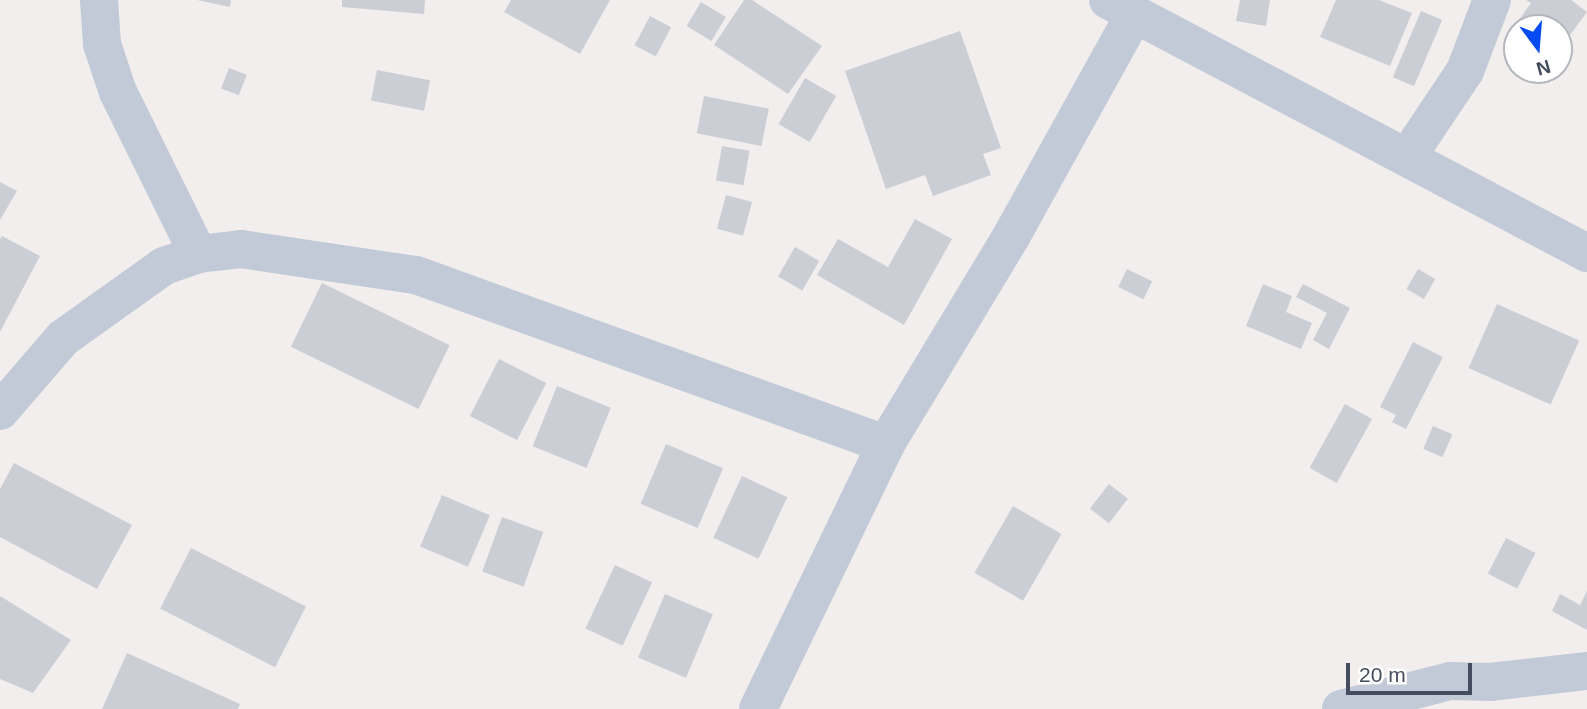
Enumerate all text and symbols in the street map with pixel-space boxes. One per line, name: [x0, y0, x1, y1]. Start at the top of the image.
north arrow: [1503, 14, 1573, 84]
text: N: [1534, 56, 1553, 80]
scale bar: [1349, 650, 1475, 694]
text: 20 m: [1359, 663, 1406, 686]

